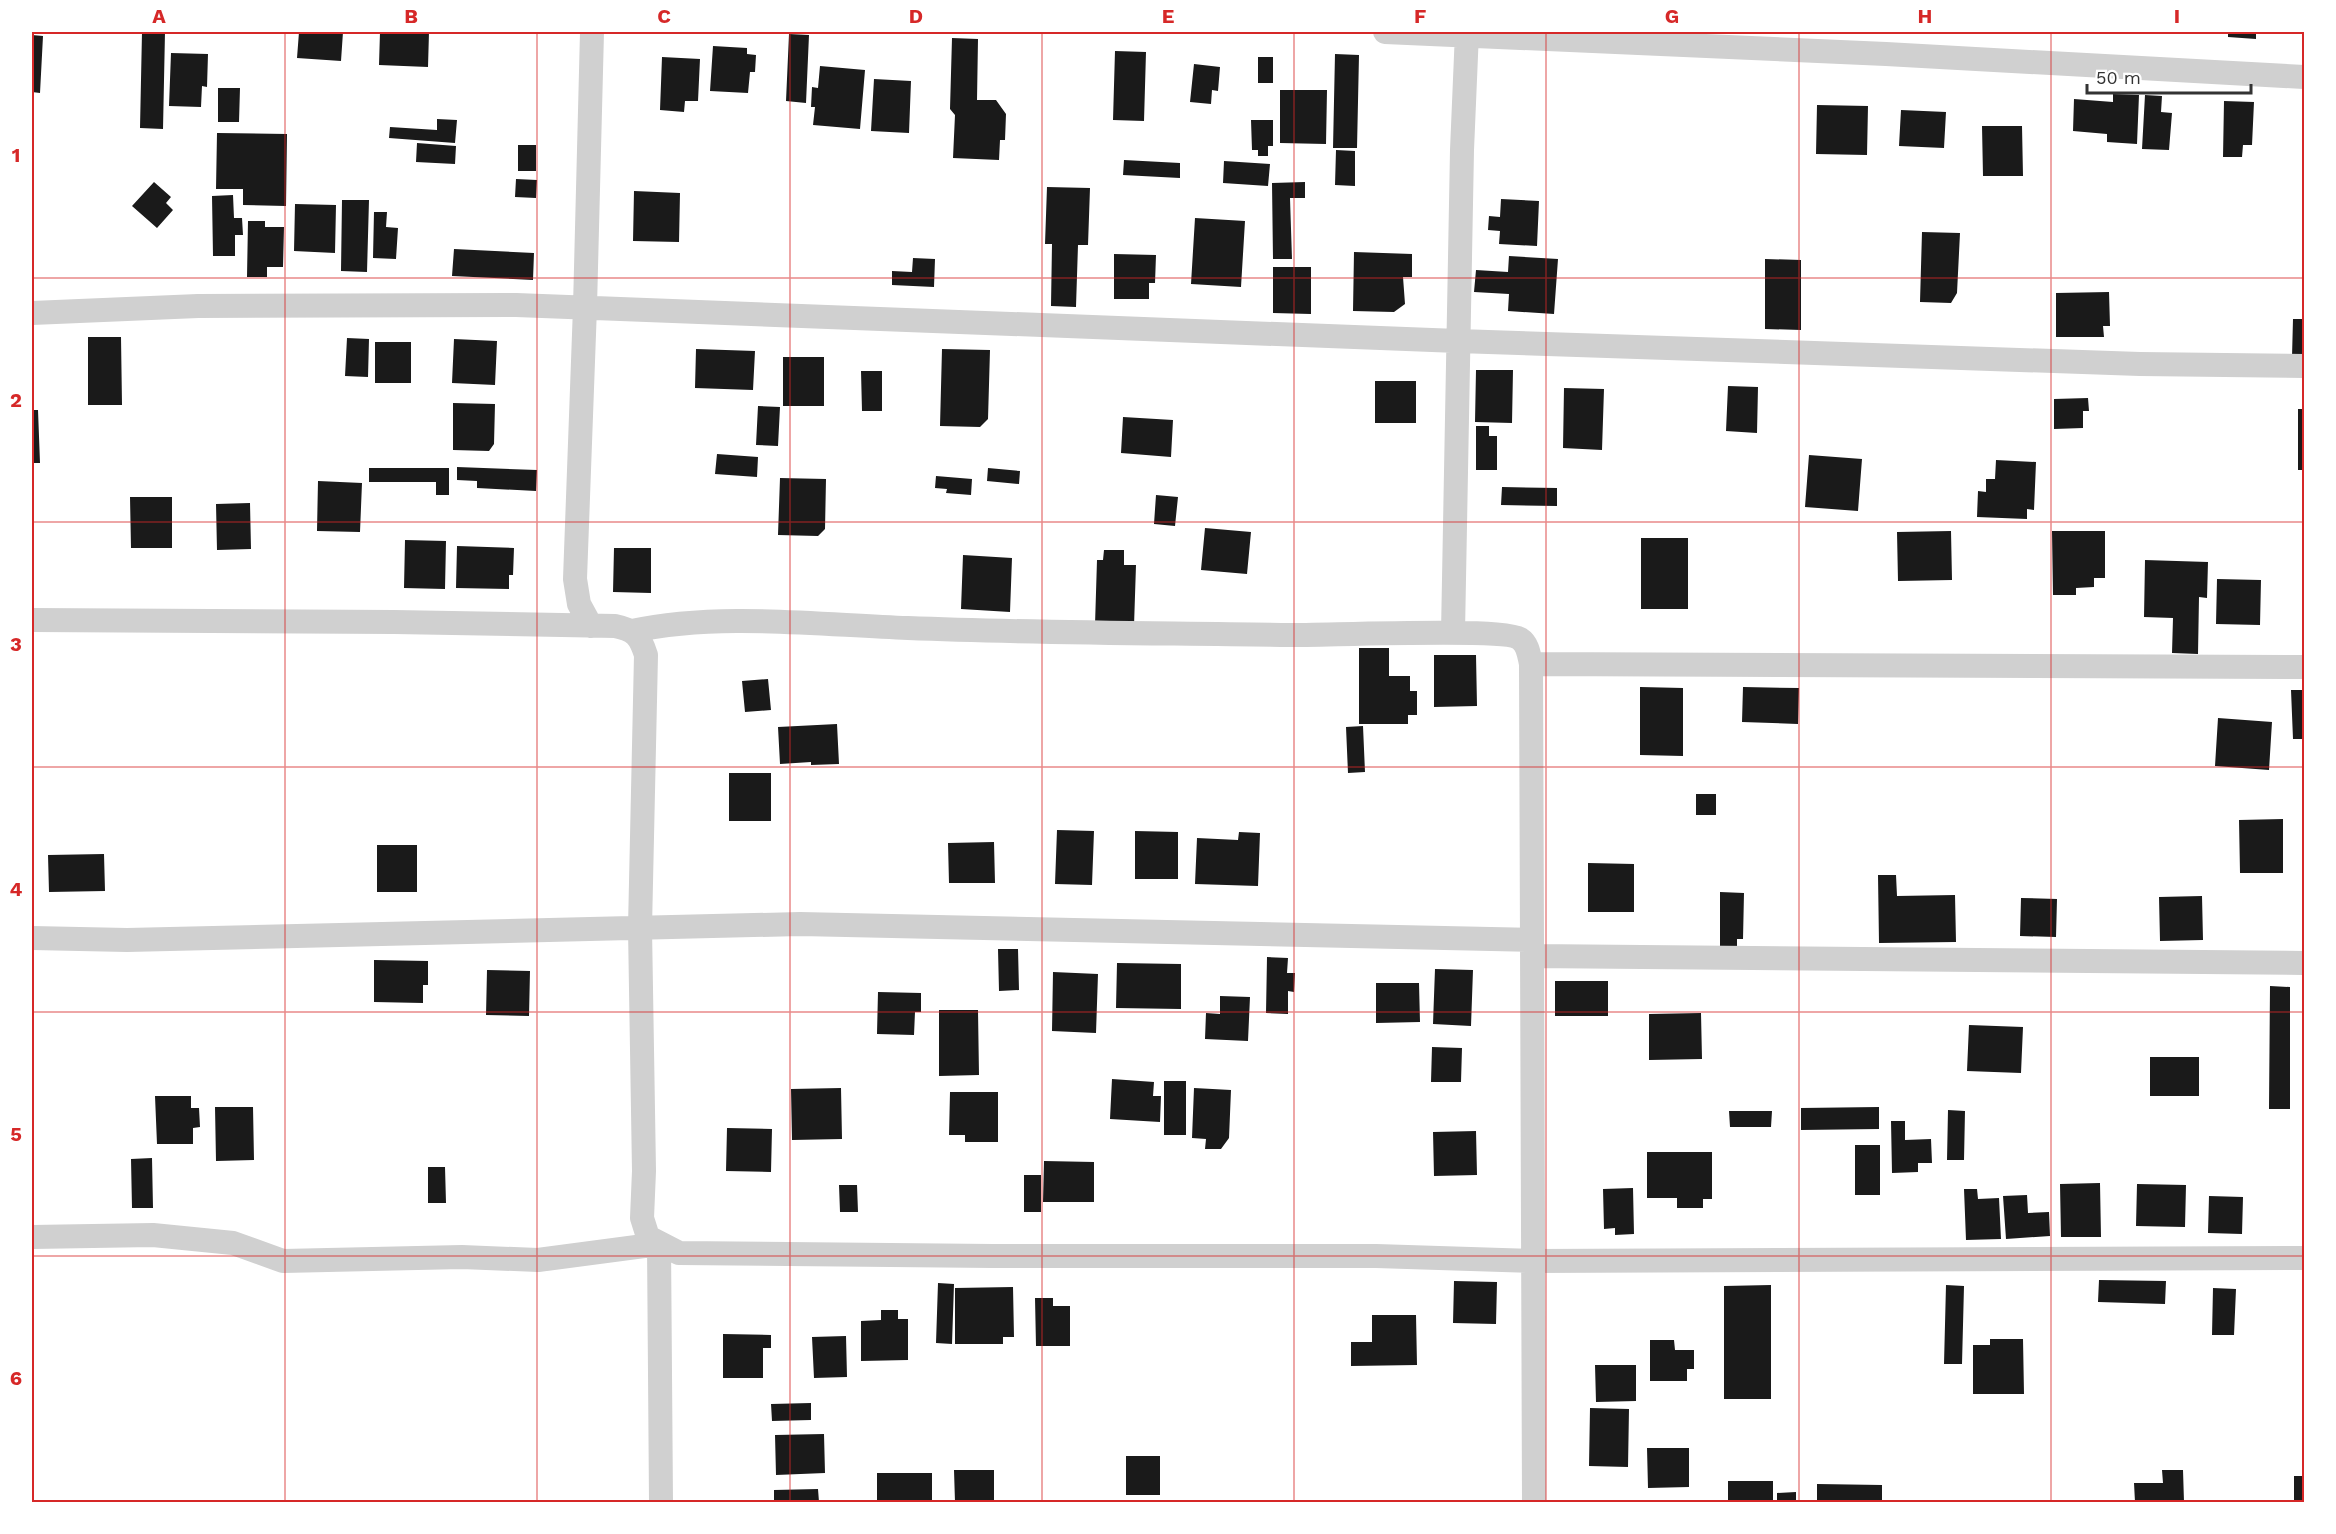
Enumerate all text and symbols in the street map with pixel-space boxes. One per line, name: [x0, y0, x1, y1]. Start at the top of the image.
text: A: [152, 4, 166, 28]
text: B: [404, 4, 418, 28]
text: C: [657, 4, 671, 28]
text: D: [909, 4, 923, 28]
text: E: [1162, 4, 1174, 28]
text: F: [1414, 4, 1426, 28]
text: G: [1665, 4, 1679, 28]
text: H: [1918, 4, 1932, 28]
text: I: [2174, 4, 2180, 28]
scale bar: [2087, 57, 2250, 95]
text: 50 m: [2096, 67, 2141, 88]
text: 1: [12, 143, 20, 167]
text: 2: [10, 388, 22, 412]
text: 3: [10, 632, 22, 656]
text: 4: [10, 877, 23, 901]
text: 5: [10, 1122, 22, 1146]
text: 6: [10, 1366, 22, 1390]

